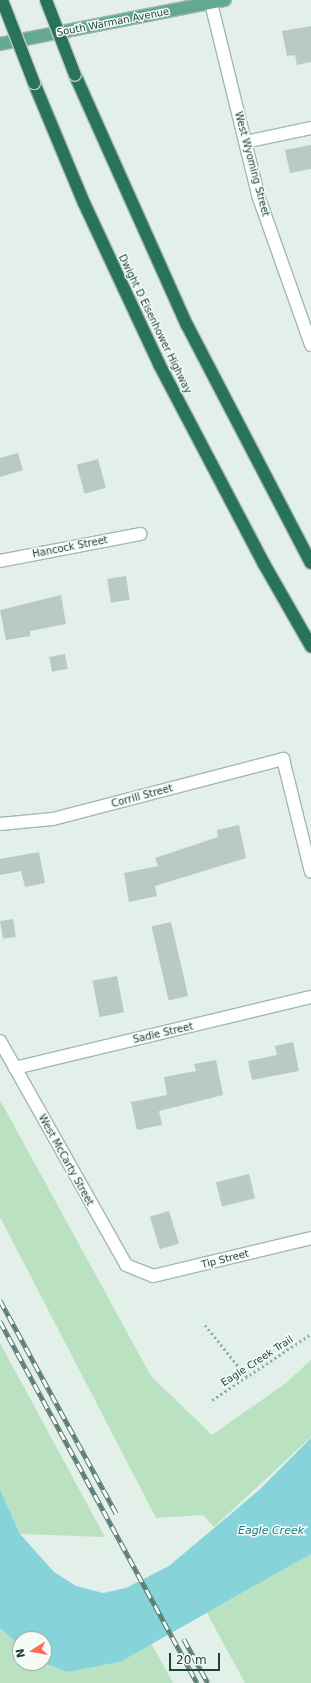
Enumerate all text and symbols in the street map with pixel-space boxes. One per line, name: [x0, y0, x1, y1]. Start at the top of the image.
street label: South Warman Avenue: [56, 5, 170, 39]
street label: West Wyoming Street: [232, 110, 272, 218]
street label: Dwight D Eisenhower Highway: [116, 252, 194, 396]
street label: Hancock Street: [31, 534, 109, 560]
street label: Corrill Street: [110, 782, 174, 810]
street label: Sadie Street: [132, 1020, 194, 1046]
street label: West McCarty Street: [36, 1112, 96, 1208]
street label: Tip Street: [200, 1247, 250, 1271]
street label: Eagle Creek Trail: [219, 1333, 295, 1389]
water label: Eagle Creek: [238, 1524, 304, 1538]
north arrow: [12, 1631, 52, 1671]
scale bar: [171, 1645, 222, 1671]
text: N: [13, 1647, 28, 1659]
text: 20 m: [176, 1653, 207, 1667]

